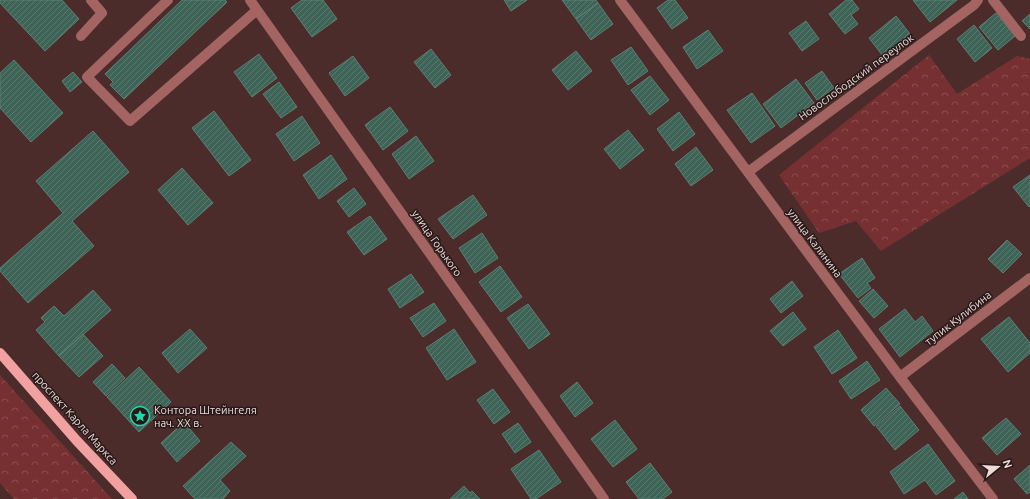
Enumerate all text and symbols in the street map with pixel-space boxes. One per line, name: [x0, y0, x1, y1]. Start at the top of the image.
street label: Новослободский переулок: [796, 31, 916, 123]
street label: улица Калинина: [785, 206, 845, 280]
street label: улица Горького: [410, 207, 464, 279]
street label: тупик Кулибина: [922, 288, 994, 348]
street label: проспект Карла Маркса: [30, 369, 120, 467]
place label: Контора Штейнгеля нач. ХХ в.: [154, 404, 257, 429]
place icon: Контора Штейнгеля нач. ХХ в.: [129, 405, 151, 427]
north arrow: [978, 447, 1018, 487]
text: N: [1001, 458, 1014, 470]

